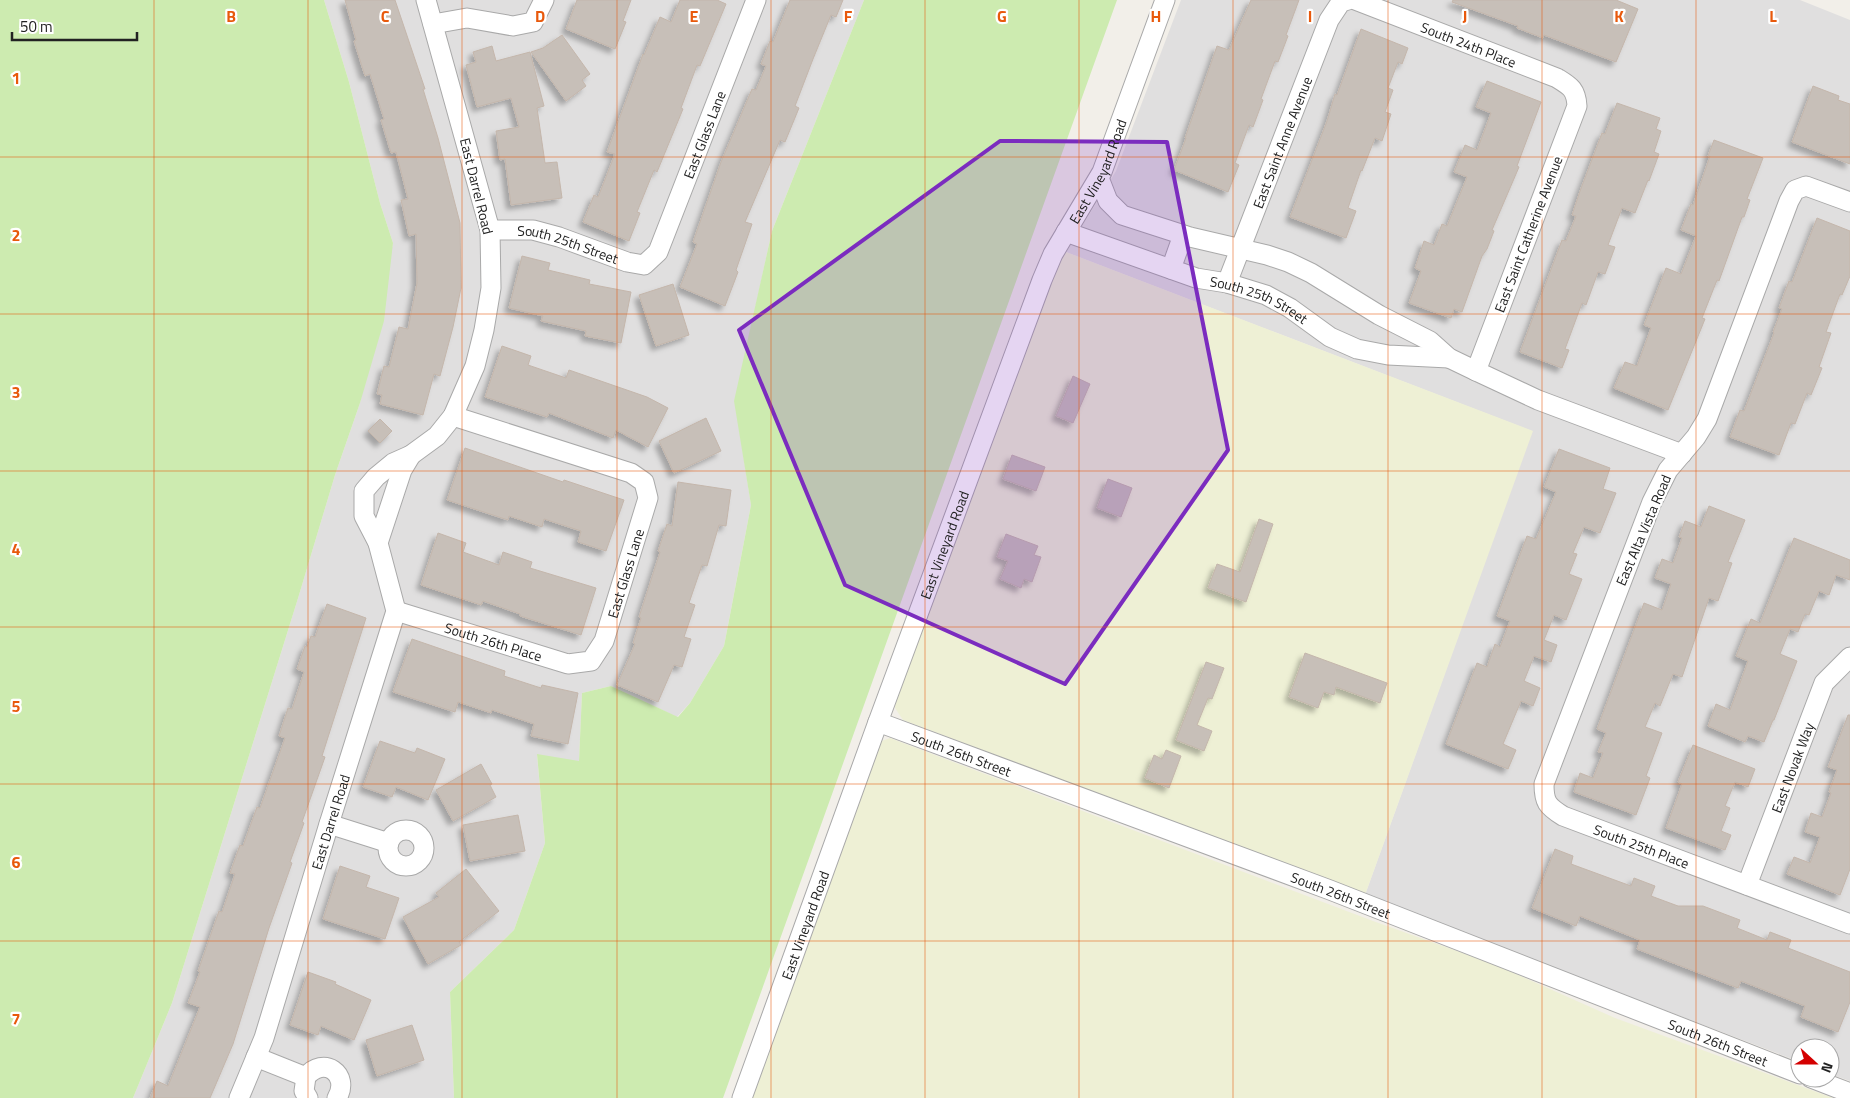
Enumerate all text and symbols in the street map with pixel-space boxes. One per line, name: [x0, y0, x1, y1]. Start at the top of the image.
text: B: [226, 4, 236, 28]
text: C: [381, 4, 390, 28]
text: D: [535, 4, 545, 28]
text: E: [690, 4, 699, 28]
text: F: [844, 4, 853, 28]
text: G: [997, 4, 1007, 28]
text: H: [1151, 4, 1161, 28]
text: I: [1308, 4, 1312, 28]
text: J: [1463, 4, 1467, 28]
text: K: [1614, 4, 1624, 28]
text: L: [1769, 4, 1777, 28]
scale bar: [12, 10, 138, 42]
text: 50 m: [20, 15, 53, 38]
street label: South 24th Place: [1418, 16, 1520, 72]
text: 1: [12, 66, 20, 90]
street label: East Saint Anne Avenue: [1247, 73, 1317, 211]
street label: East Glass Lane: [677, 87, 730, 181]
street label: East Vineyard Road: [1063, 116, 1131, 227]
street label: East Darrel Road: [455, 136, 499, 236]
street label: East Saint Catherine Avenue: [1488, 153, 1568, 315]
street label: South 25th Street: [517, 220, 622, 269]
text: 2: [12, 223, 20, 247]
street label: South 25th Street: [1209, 270, 1313, 328]
text: 3: [12, 380, 20, 404]
street label: East Alta Vista Road: [1610, 471, 1676, 589]
street label: East Vineyard Road: [914, 487, 974, 602]
street label: East Glass Lane: [601, 526, 649, 621]
text: 4: [12, 537, 21, 561]
street label: South 26th Place: [442, 616, 545, 666]
text: 5: [12, 694, 21, 718]
street label: East Novak Way: [1765, 719, 1819, 816]
street label: South 26th Street: [908, 725, 1015, 781]
street label: East Darrel Road: [305, 772, 355, 872]
street label: South 25th Place: [1591, 818, 1693, 873]
text: 6: [12, 850, 21, 874]
street label: South 26th Street: [1288, 866, 1394, 923]
street label: East Vineyard Road: [775, 868, 834, 982]
text: 7: [12, 1007, 20, 1031]
street label: South 26th Street: [1665, 1013, 1771, 1071]
north arrow: [1790, 1038, 1840, 1088]
text: N: [1816, 1060, 1839, 1076]

